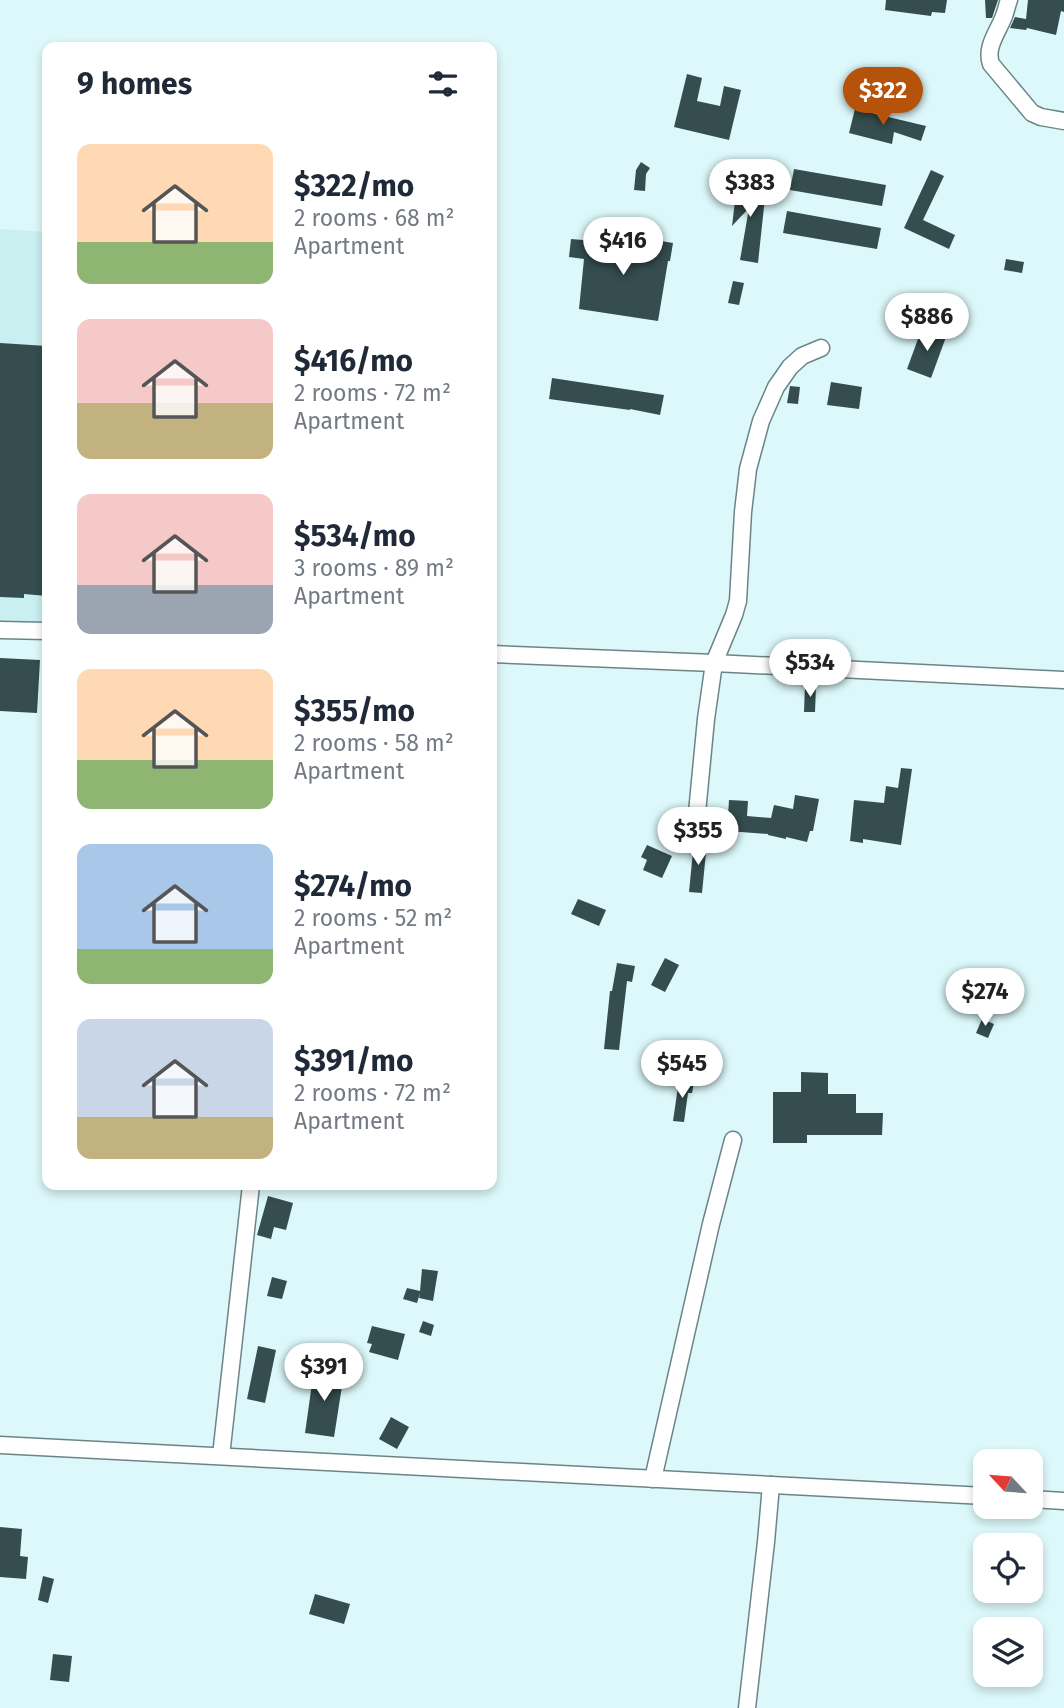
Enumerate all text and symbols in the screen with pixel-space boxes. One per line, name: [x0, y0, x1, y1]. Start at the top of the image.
icon: filters: [424, 65, 462, 103]
text: 9 homes: [77, 66, 192, 102]
pin: $322: [842, 68, 924, 127]
text: $322: [859, 76, 907, 104]
pin: $383: [709, 160, 791, 219]
text: $322/mo: [294, 168, 414, 204]
text: $383: [725, 168, 775, 196]
icon: home: [133, 172, 217, 256]
text: 2 rooms · 68 m²: [294, 204, 455, 232]
pin: $416: [582, 218, 664, 277]
text: $416: [599, 226, 647, 254]
text: Apartment: [294, 232, 404, 260]
pin: $886: [886, 294, 968, 353]
text: $886: [901, 302, 953, 330]
text: $416/mo: [294, 343, 413, 379]
icon: home: [133, 347, 217, 431]
text: 2 rooms · 72 m²: [294, 379, 451, 407]
text: Apartment: [294, 407, 404, 435]
text: $534/mo: [294, 518, 416, 554]
icon: home: [133, 522, 217, 606]
text: 3 rooms · 89 m²: [294, 554, 454, 582]
text: Apartment: [294, 582, 404, 610]
pin: $534: [769, 640, 851, 699]
text: $534: [785, 648, 835, 676]
text: $355/mo: [294, 693, 415, 729]
icon: home: [133, 697, 217, 781]
text: 2 rooms · 58 m²: [294, 729, 454, 757]
text: Apartment: [294, 757, 404, 785]
pin: $355: [657, 808, 739, 867]
text: $355: [673, 816, 723, 844]
text: $274/mo: [294, 868, 412, 904]
icon: home: [133, 872, 217, 956]
text: 2 rooms · 52 m²: [294, 904, 452, 932]
text: Apartment: [294, 932, 404, 960]
pin: $274: [944, 968, 1026, 1028]
text: $274: [962, 977, 1008, 1005]
pin: $545: [641, 1040, 723, 1100]
text: $391/mo: [294, 1043, 413, 1079]
icon: home: [133, 1047, 217, 1131]
text: $545: [657, 1049, 707, 1077]
text: 2 rooms · 72 m²: [294, 1079, 451, 1107]
text: Apartment: [294, 1107, 404, 1135]
pin: $391: [283, 1344, 365, 1403]
text: $391: [300, 1352, 348, 1380]
north arrow: [973, 1449, 1043, 1519]
map controls: [973, 1449, 1043, 1687]
button: locate: [973, 1533, 1043, 1603]
button: layers: [973, 1617, 1043, 1687]

